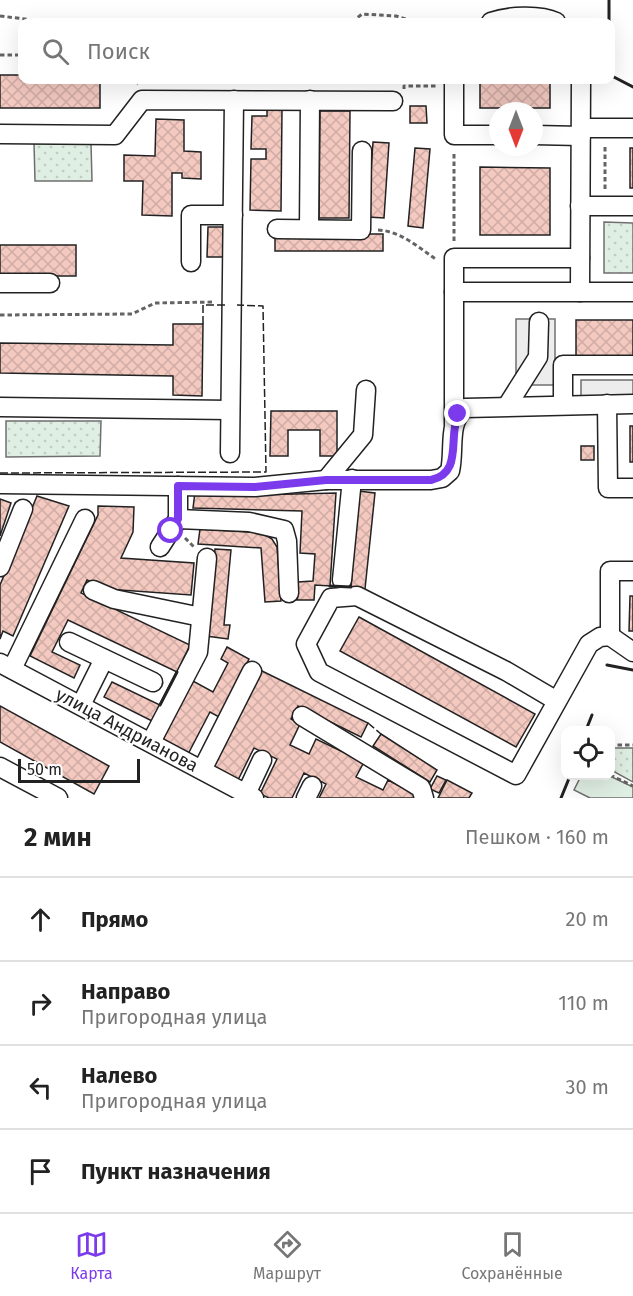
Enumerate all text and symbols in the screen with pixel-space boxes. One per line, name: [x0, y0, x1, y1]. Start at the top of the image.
search box: [18, 18, 615, 84]
icon: search: [39, 35, 72, 68]
text: Поиск: [87, 38, 150, 65]
north arrow: [489, 102, 543, 156]
route end: [444, 400, 470, 426]
route start: [157, 517, 183, 543]
street label: улица Андрианова: [52, 683, 202, 777]
map controls: [561, 726, 615, 780]
button: locate: [561, 726, 615, 780]
scale bar: [18, 756, 140, 784]
text: 50 m: [27, 760, 62, 779]
text: 2 мин: [24, 822, 92, 853]
text: Пешком · 160 m: [465, 825, 609, 849]
icon: ahead: [24, 903, 57, 936]
text: Прямо: [81, 906, 148, 933]
text: 20 m: [566, 907, 609, 931]
text: Направо: [81, 978, 170, 1005]
icon: right: [24, 987, 57, 1020]
text: 110 m: [558, 991, 609, 1015]
text: Пригородная улица: [81, 1005, 267, 1029]
text: Налево: [81, 1062, 157, 1089]
icon: left: [24, 1071, 57, 1104]
text: 30 m: [565, 1075, 609, 1099]
text: Пригородная улица: [81, 1089, 267, 1113]
icon: arrive: [24, 1155, 57, 1188]
text: Пункт назначения: [81, 1158, 271, 1185]
tab: Карта: [70, 1228, 113, 1283]
tab: Маршрут: [253, 1228, 321, 1283]
tab: Сохранённые: [461, 1228, 563, 1283]

